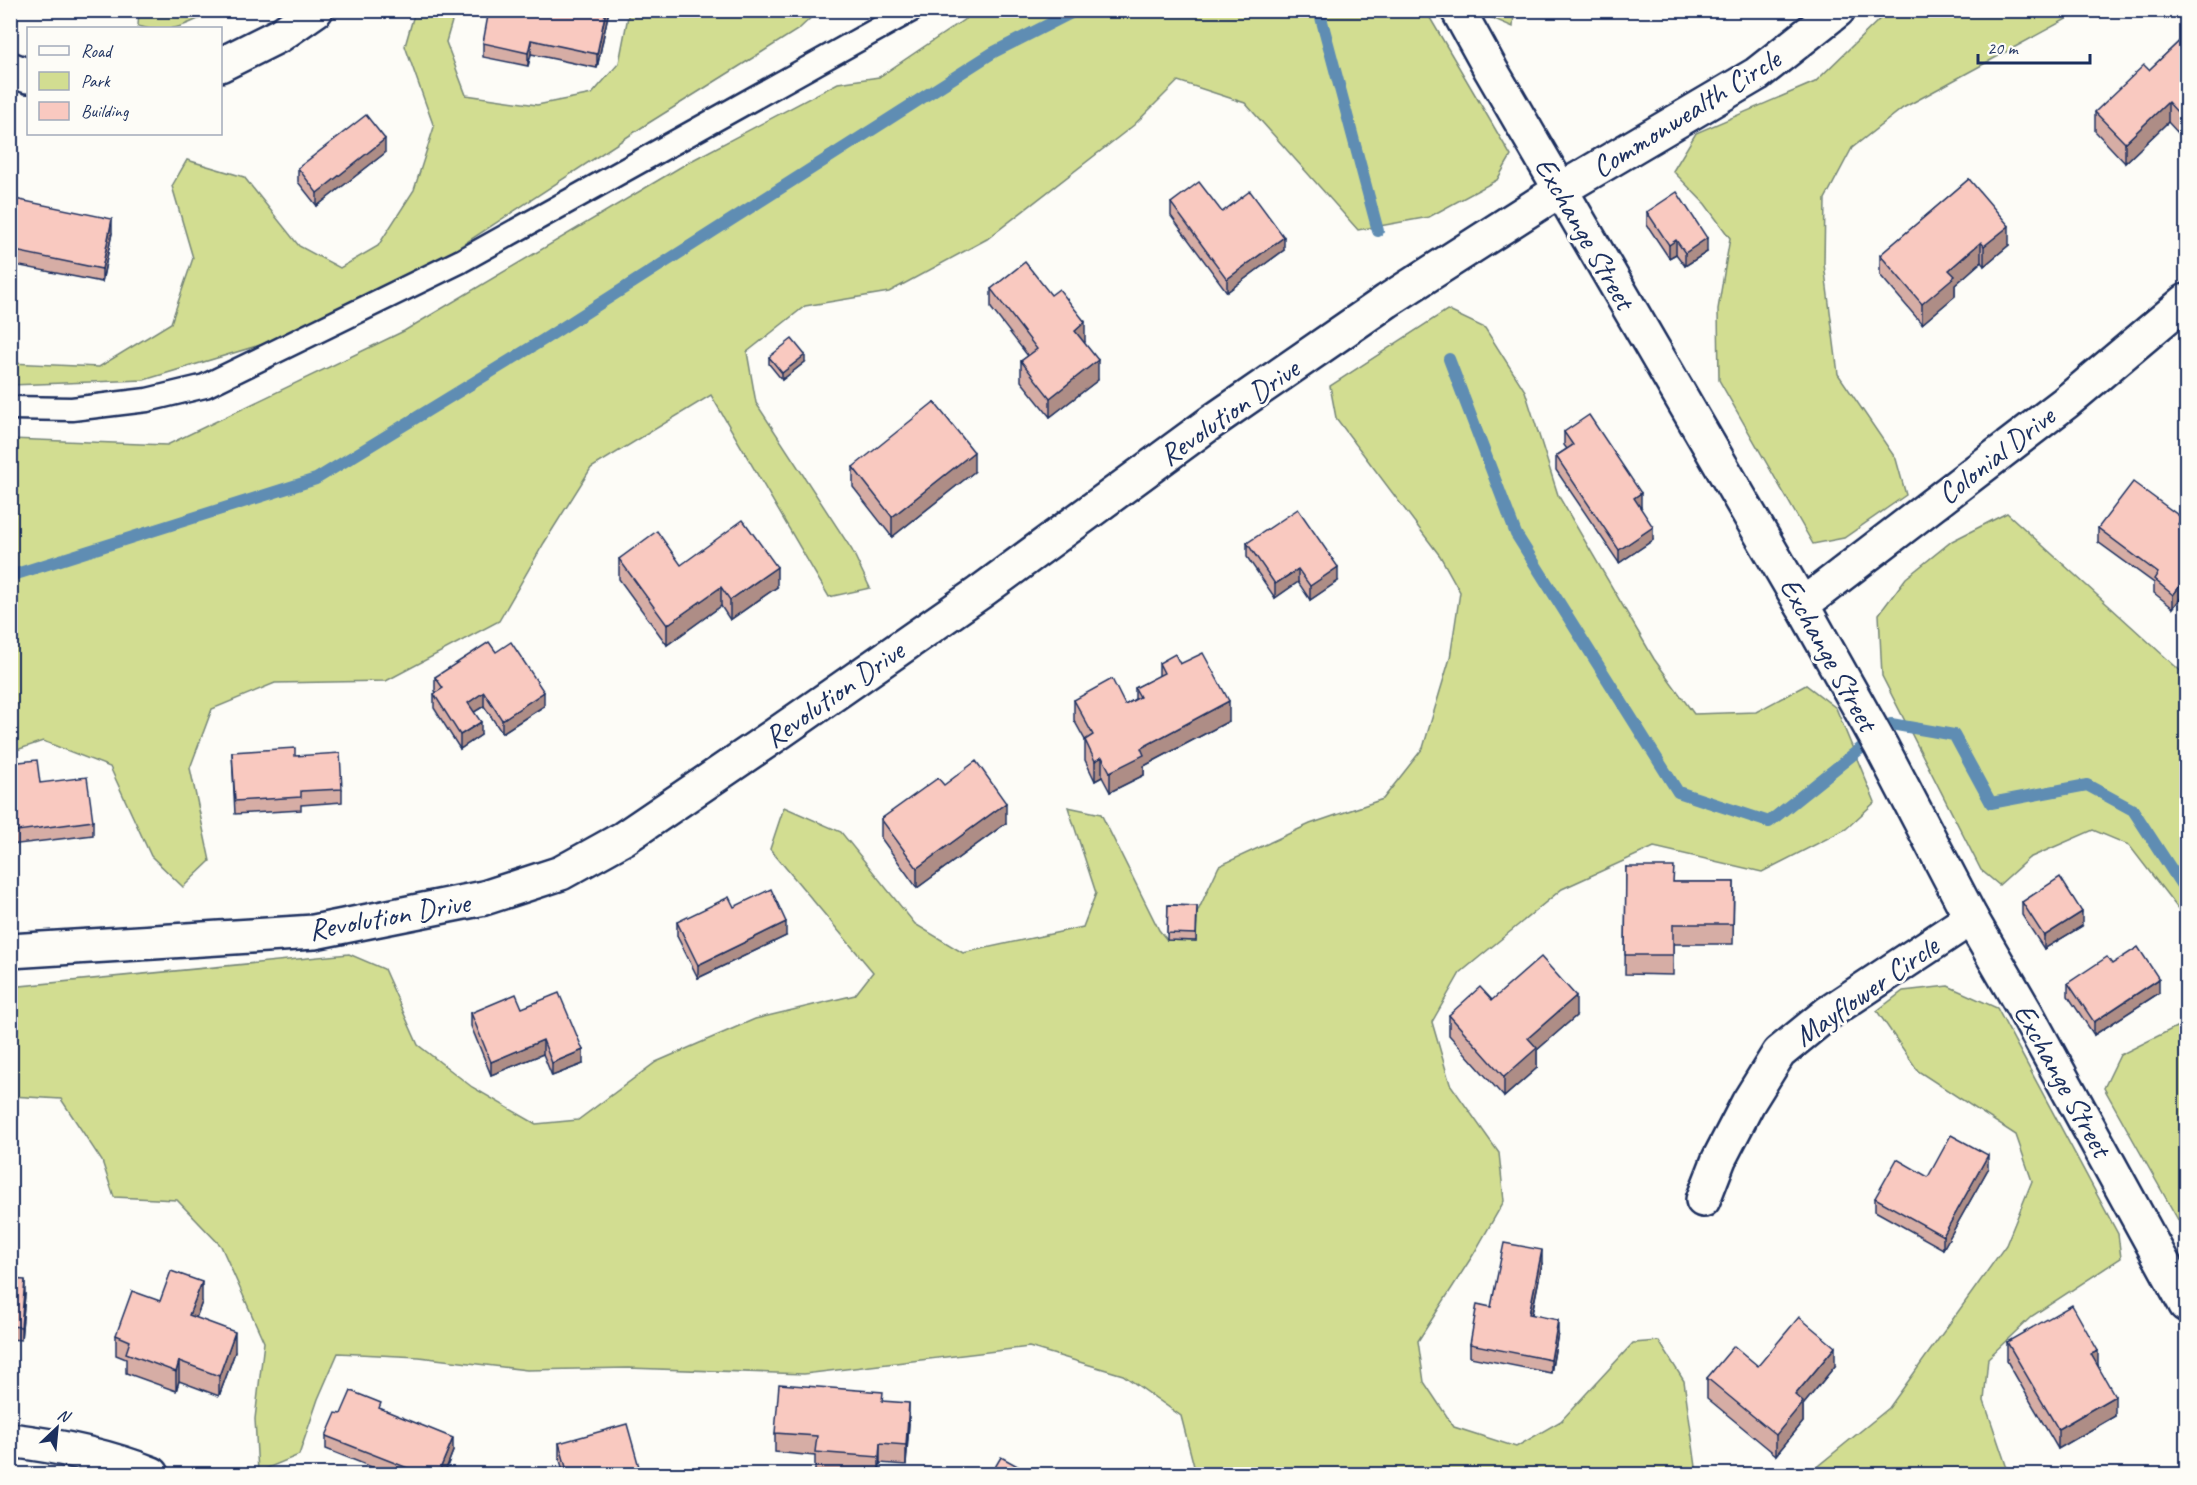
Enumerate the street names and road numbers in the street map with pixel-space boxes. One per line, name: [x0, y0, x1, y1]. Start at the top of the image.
street label: Commonwealth Circle: [1585, 39, 1789, 186]
street label: Exchange Street: [1526, 150, 1645, 319]
street label: Revolution Drive: [1152, 349, 1308, 474]
street label: Colonial Drive: [1930, 396, 2064, 513]
street label: Exchange Street: [1771, 571, 1888, 740]
street label: Revolution Drive: [757, 631, 913, 756]
street label: Revolution Drive: [306, 883, 475, 949]
street label: Mayflower Circle: [1786, 926, 1948, 1055]
street label: Exchange Street: [2005, 997, 2122, 1166]

